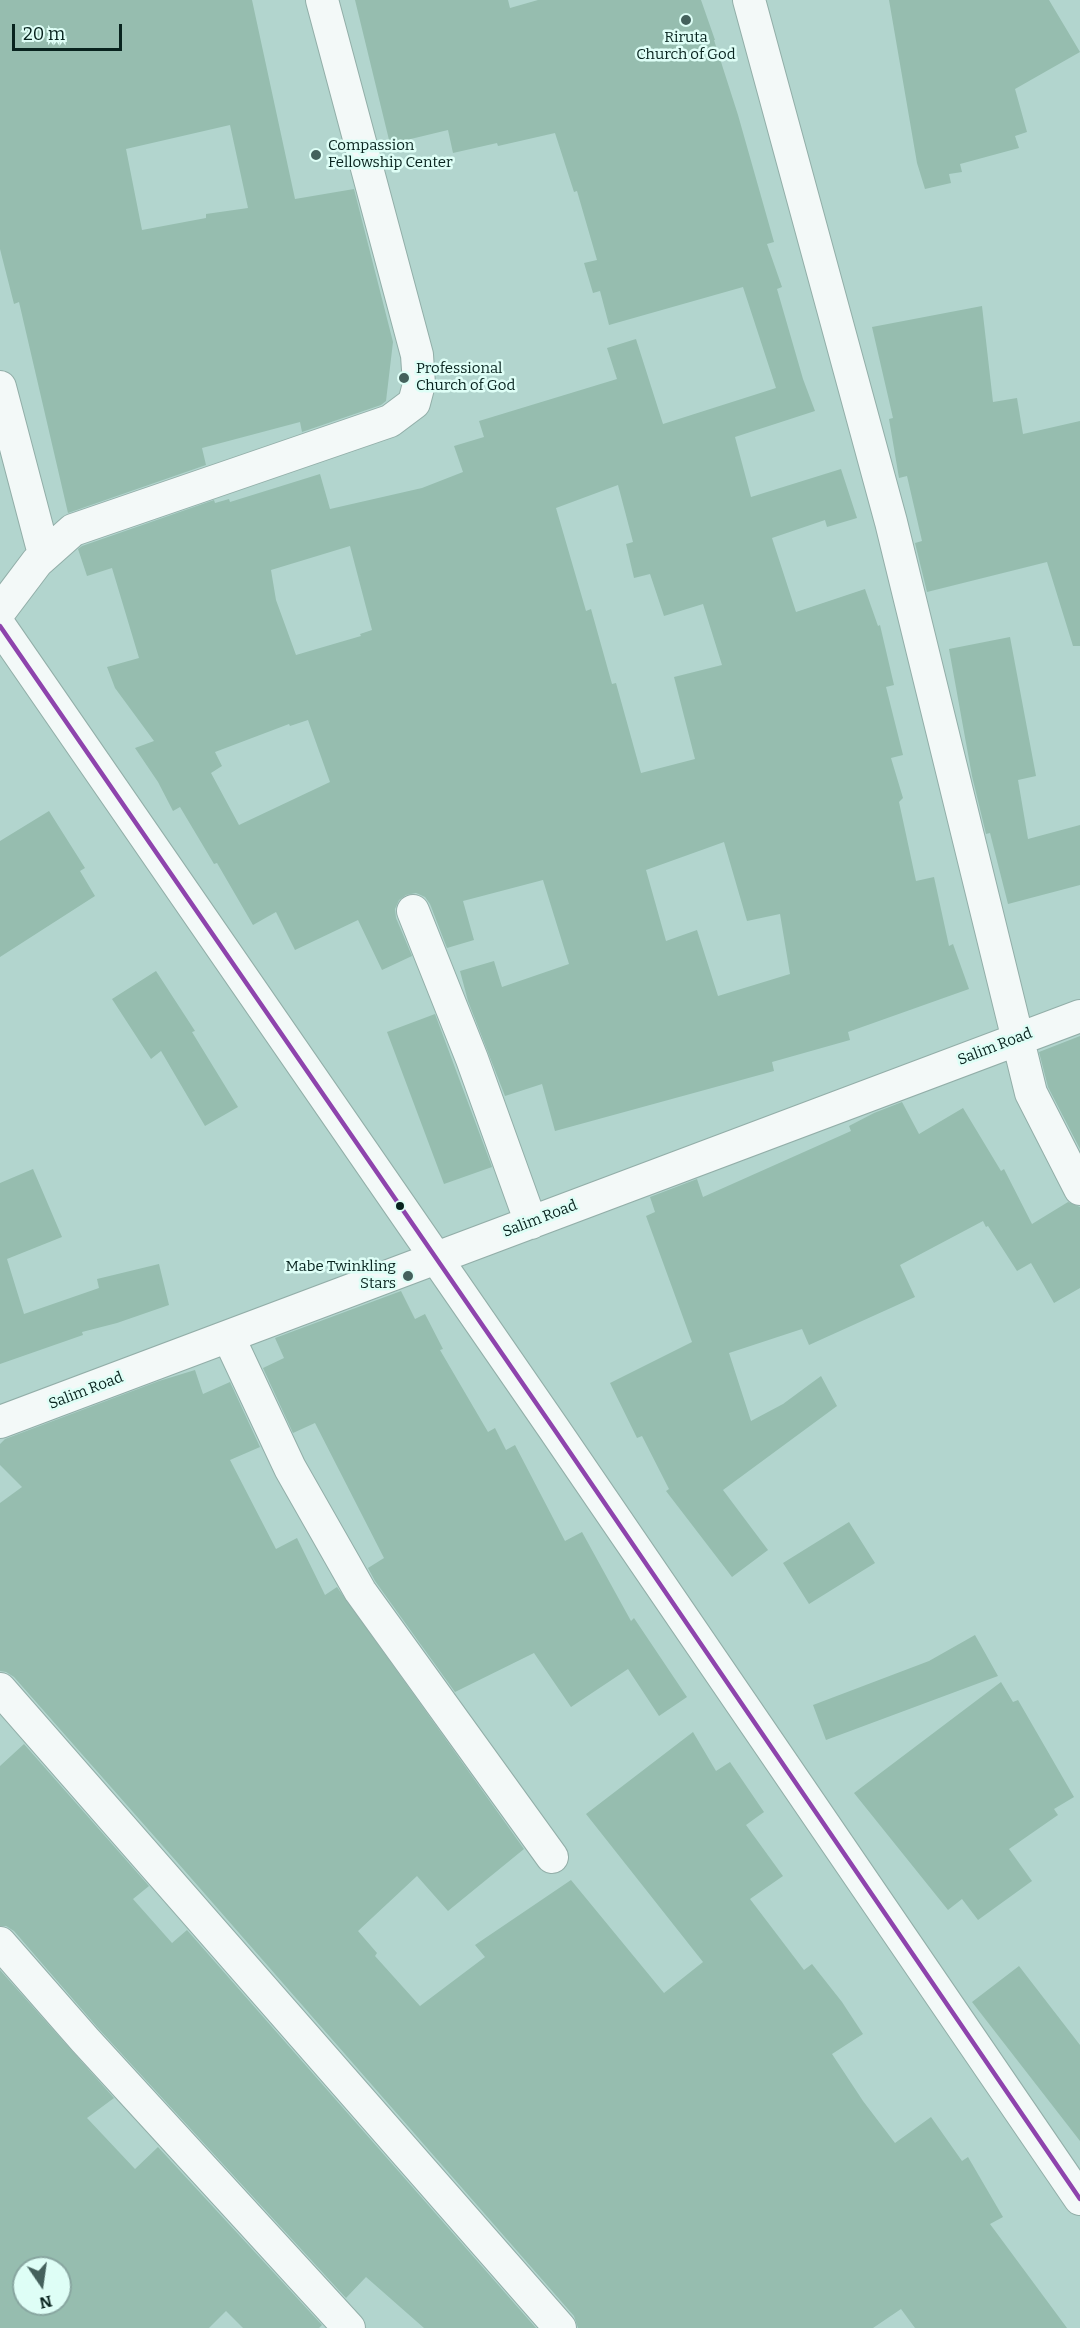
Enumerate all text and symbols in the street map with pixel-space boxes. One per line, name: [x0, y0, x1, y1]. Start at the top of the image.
scale bar: [15, 12, 124, 50]
marker: Riruta Church of God: [679, 13, 693, 27]
text: 20 m: [23, 23, 65, 45]
place label: Riruta Church of God: [636, 29, 736, 64]
place label: Compassion Fellowship Center: [328, 137, 453, 172]
marker: Compassion Fellowship Center: [309, 148, 323, 162]
place label: Professional Church of God: [416, 360, 515, 395]
marker: Professional Church of God: [397, 371, 411, 385]
street label: Salim Road: [955, 1025, 1035, 1069]
street label: Salim Road: [500, 1197, 580, 1241]
unlabelled marker: [394, 1200, 406, 1212]
place label: Mabe Twinkling Stars: [285, 1258, 396, 1293]
marker: Mabe Twinkling Stars: [401, 1269, 415, 1283]
street label: Salim Road: [46, 1369, 126, 1413]
north arrow: [12, 2256, 72, 2316]
text: N: [38, 2291, 54, 2313]

